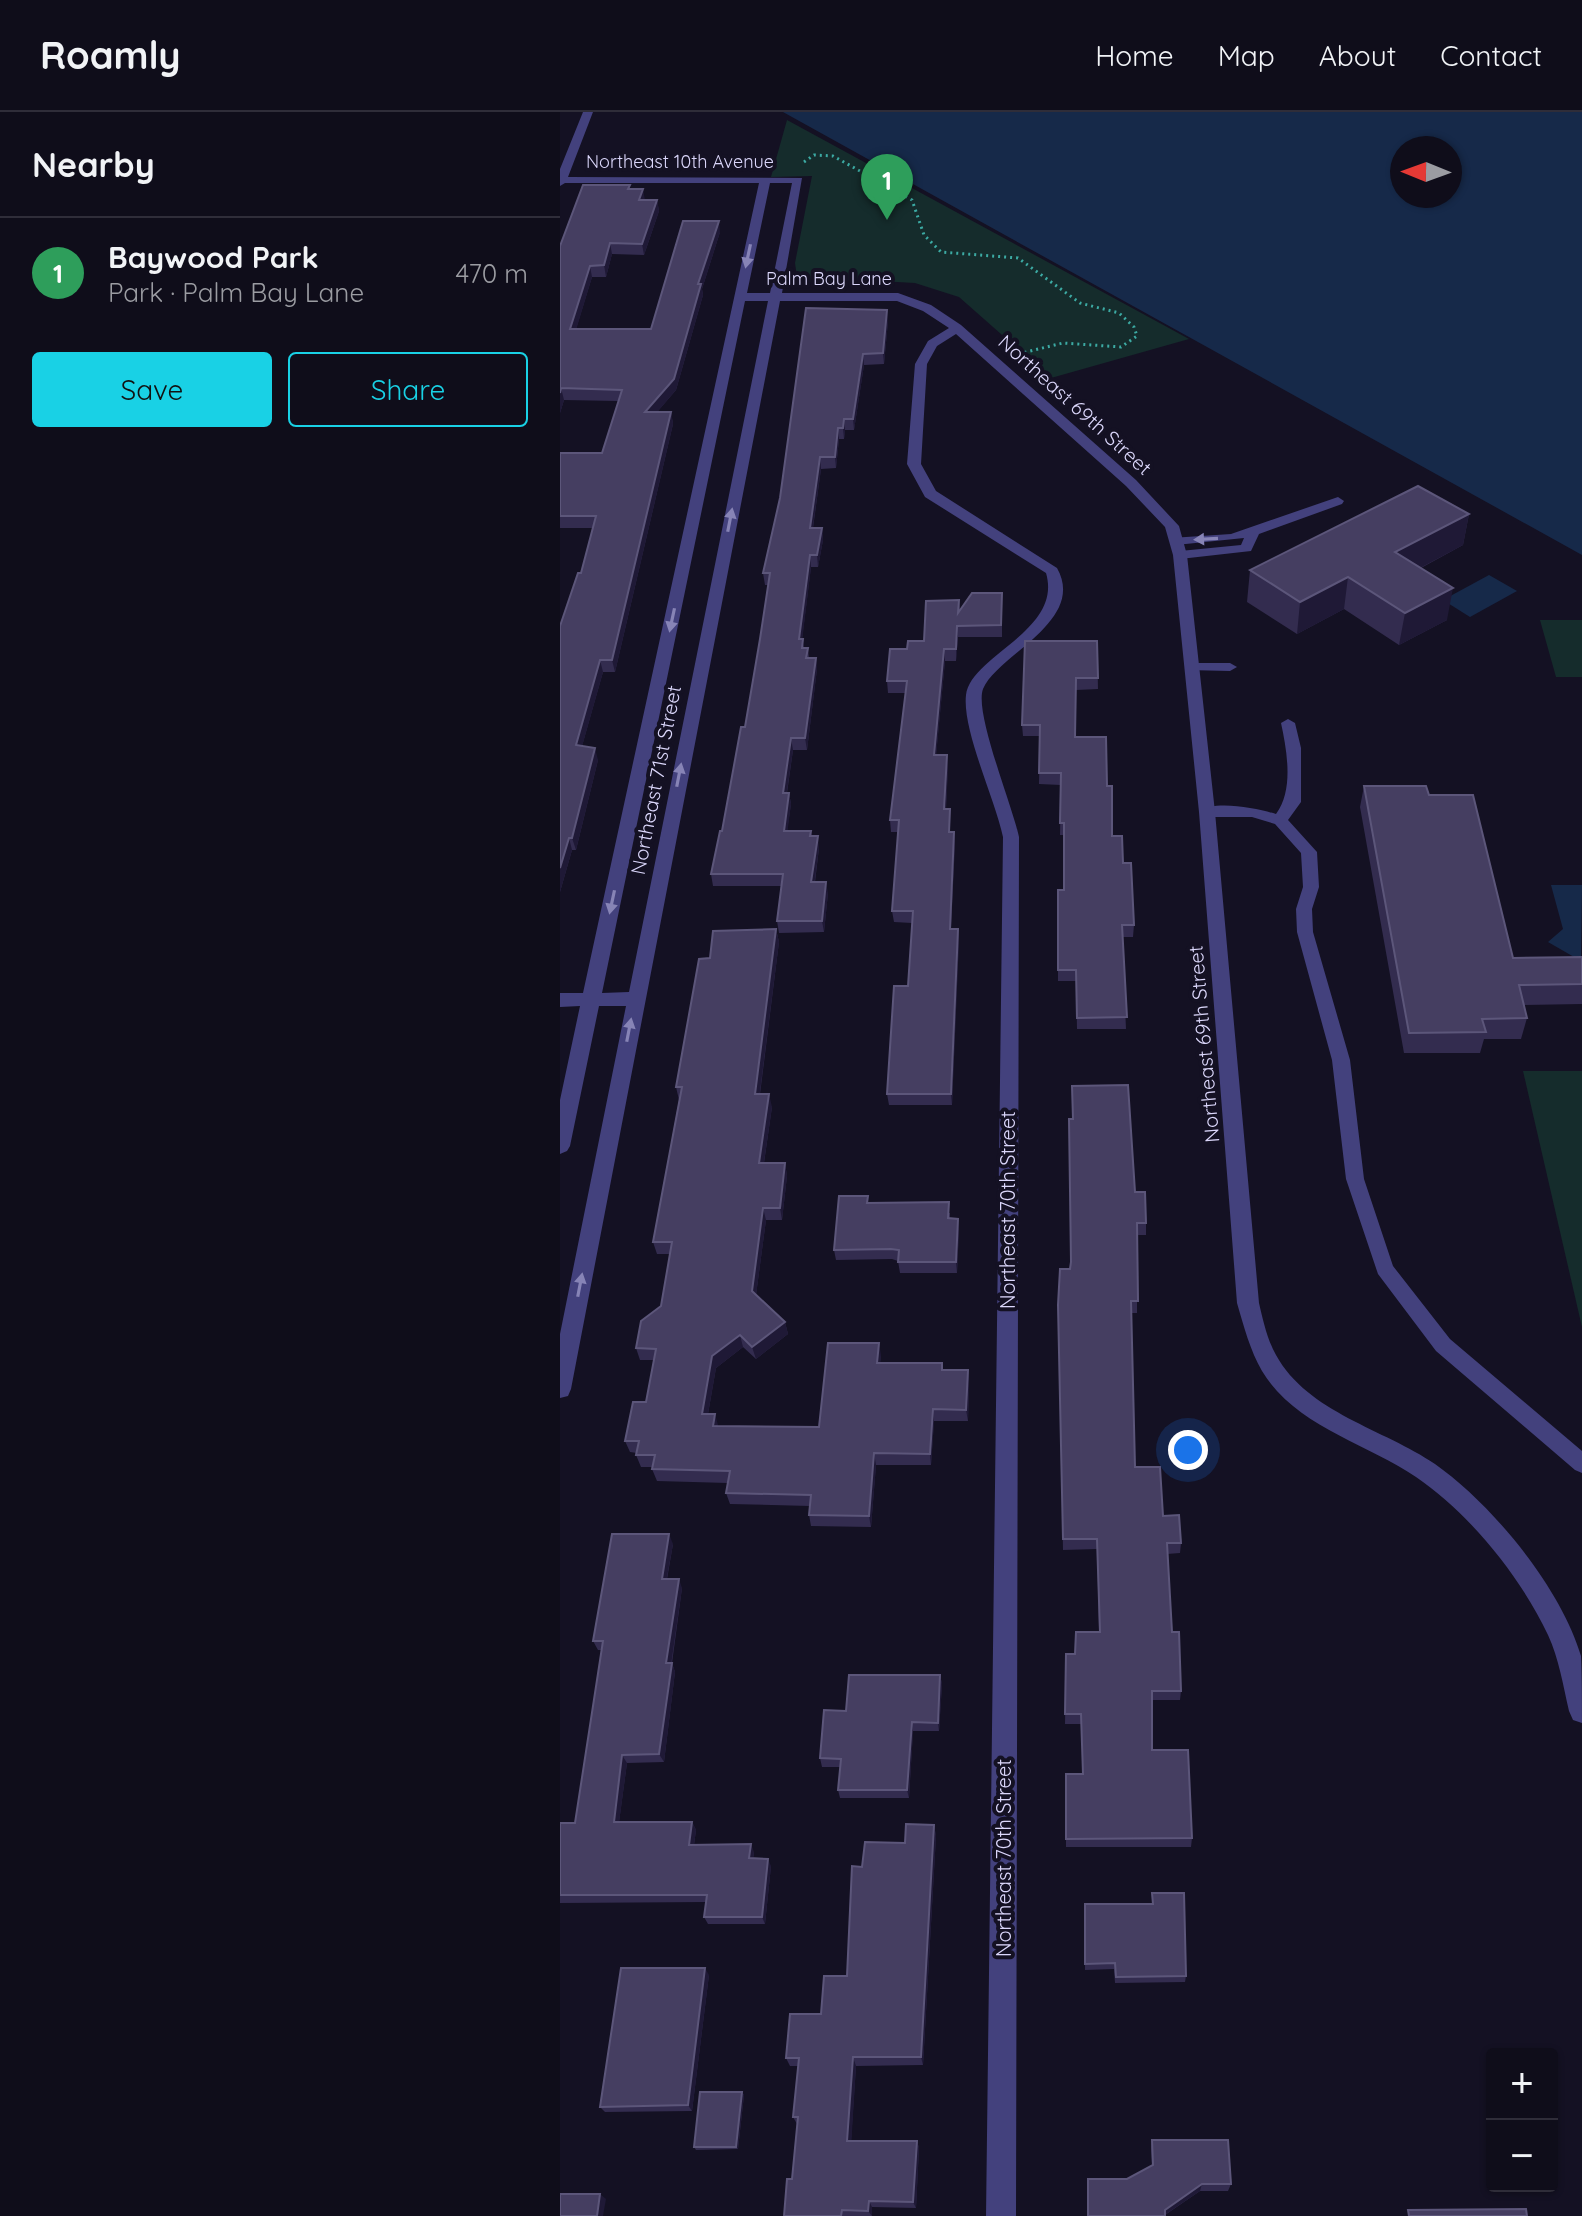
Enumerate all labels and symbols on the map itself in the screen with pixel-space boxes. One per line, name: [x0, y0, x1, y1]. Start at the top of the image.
north arrow: [1390, 136, 1462, 208]
street label: Northeast 10th Avenue: [586, 150, 774, 173]
pin: 1: [861, 154, 913, 220]
one-way arrow: [742, 244, 754, 269]
street label: Palm Bay Lane: [766, 267, 892, 290]
street label: Northeast 69th Street: [993, 329, 1157, 480]
one-way arrow: [725, 507, 737, 532]
one-way arrow: [1193, 533, 1218, 546]
one-way arrow: [665, 608, 678, 633]
street label: Northeast 71st Street: [625, 683, 686, 877]
one-way arrow: [674, 762, 686, 787]
one-way arrow: [605, 890, 618, 915]
street label: Northeast 69th Street: [1182, 944, 1225, 1144]
one-way arrow: [623, 1017, 635, 1042]
street label: Northeast 70th Street: [995, 1111, 1020, 1309]
one-way arrow: [574, 1272, 587, 1297]
your location: [1168, 1430, 1208, 1470]
street label: Northeast 70th Street: [991, 1759, 1016, 1957]

